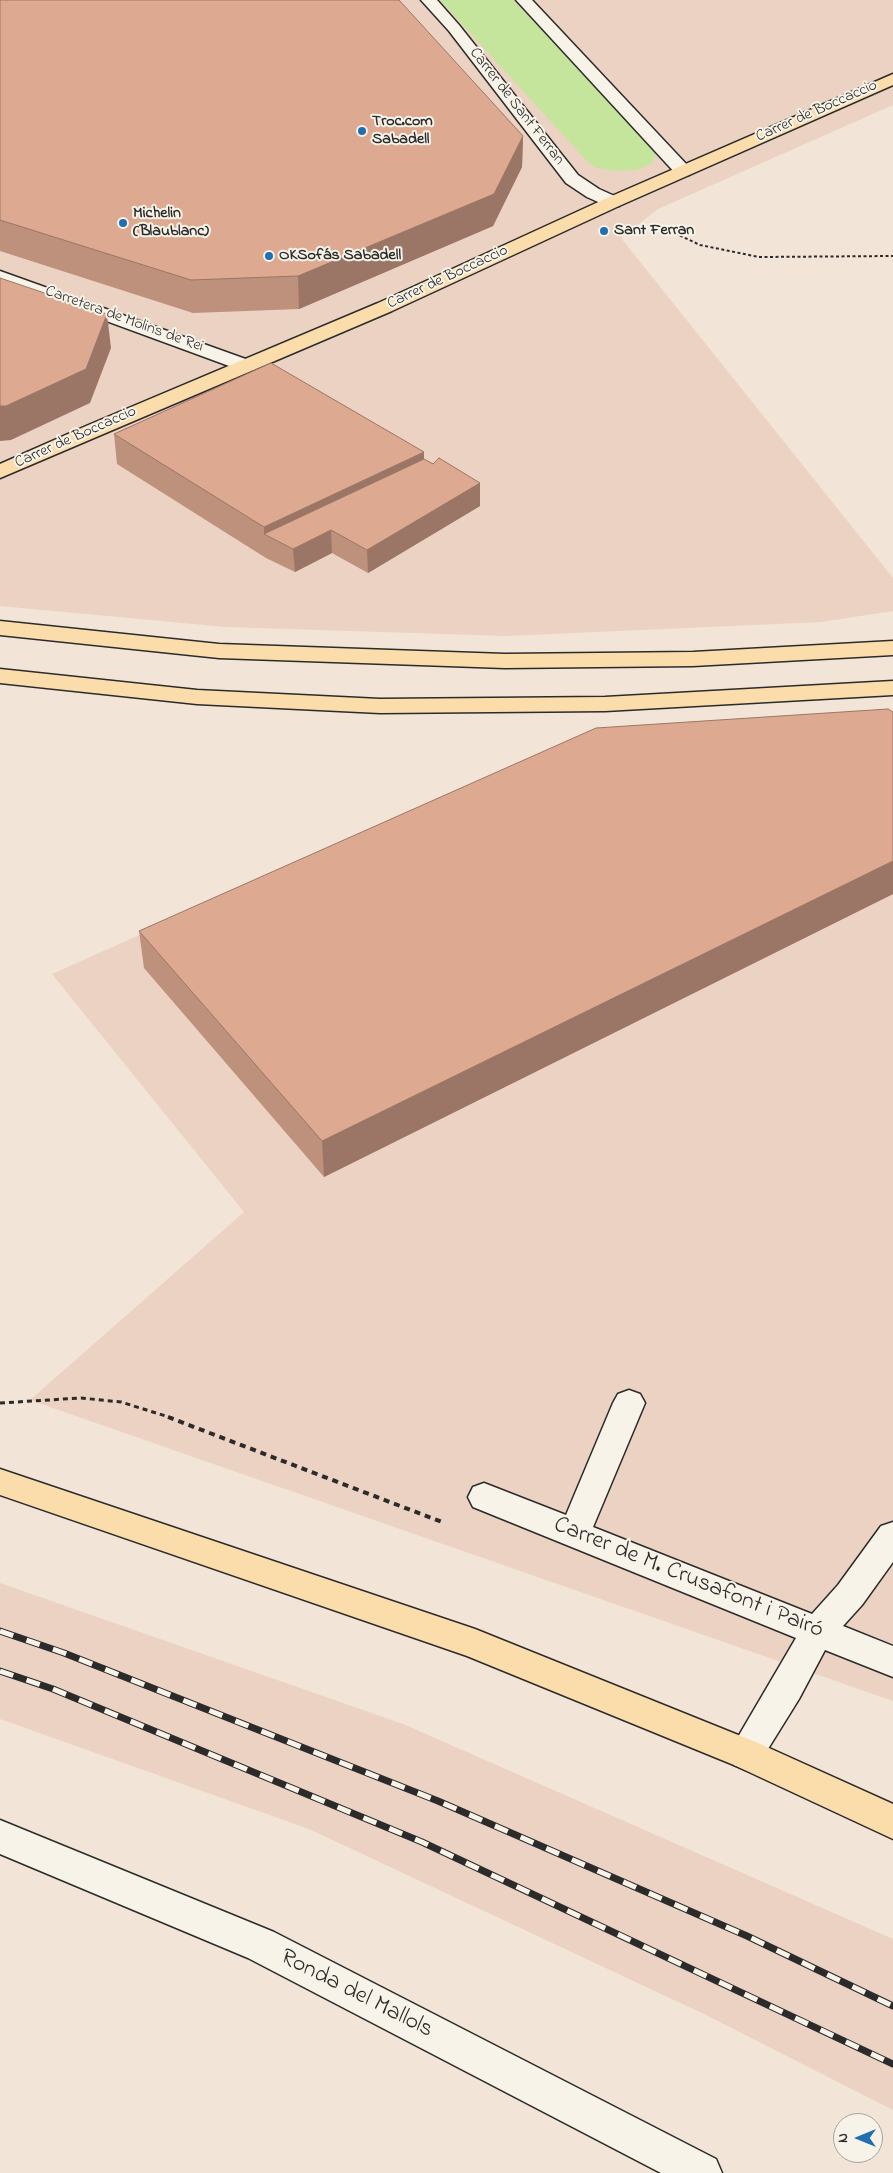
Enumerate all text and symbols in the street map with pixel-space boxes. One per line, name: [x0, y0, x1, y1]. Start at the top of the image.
street label: Carrer de Sant Ferran: [464, 44, 568, 170]
street label: Carrer de Boccaccio: [753, 77, 881, 147]
place label: Troc.com Sabadell: [372, 112, 433, 150]
marker: Troc.com Sabadell: [356, 125, 368, 137]
place label: Michelin (Blaublanc): [133, 204, 209, 242]
marker: Michelin (Blaublanc): [117, 217, 129, 229]
place label: Sant Ferran: [614, 221, 694, 241]
marker: Sant Ferran: [598, 225, 610, 237]
street label: Carrer de Boccaccio: [385, 242, 511, 314]
place label: OKSofás Sabadell: [279, 246, 401, 266]
marker: OKSofás Sabadell: [263, 250, 275, 262]
street label: Carretera de Molins de Rei: [42, 282, 206, 358]
street label: Carrer de Boccaccio: [12, 403, 140, 473]
street label: Carrer de M. Crusafont i Pairó: [549, 1512, 827, 1646]
street label: Ronda del Mallols: [275, 1944, 437, 2046]
north arrow: [833, 2113, 883, 2163]
text: N: [833, 2133, 854, 2143]

